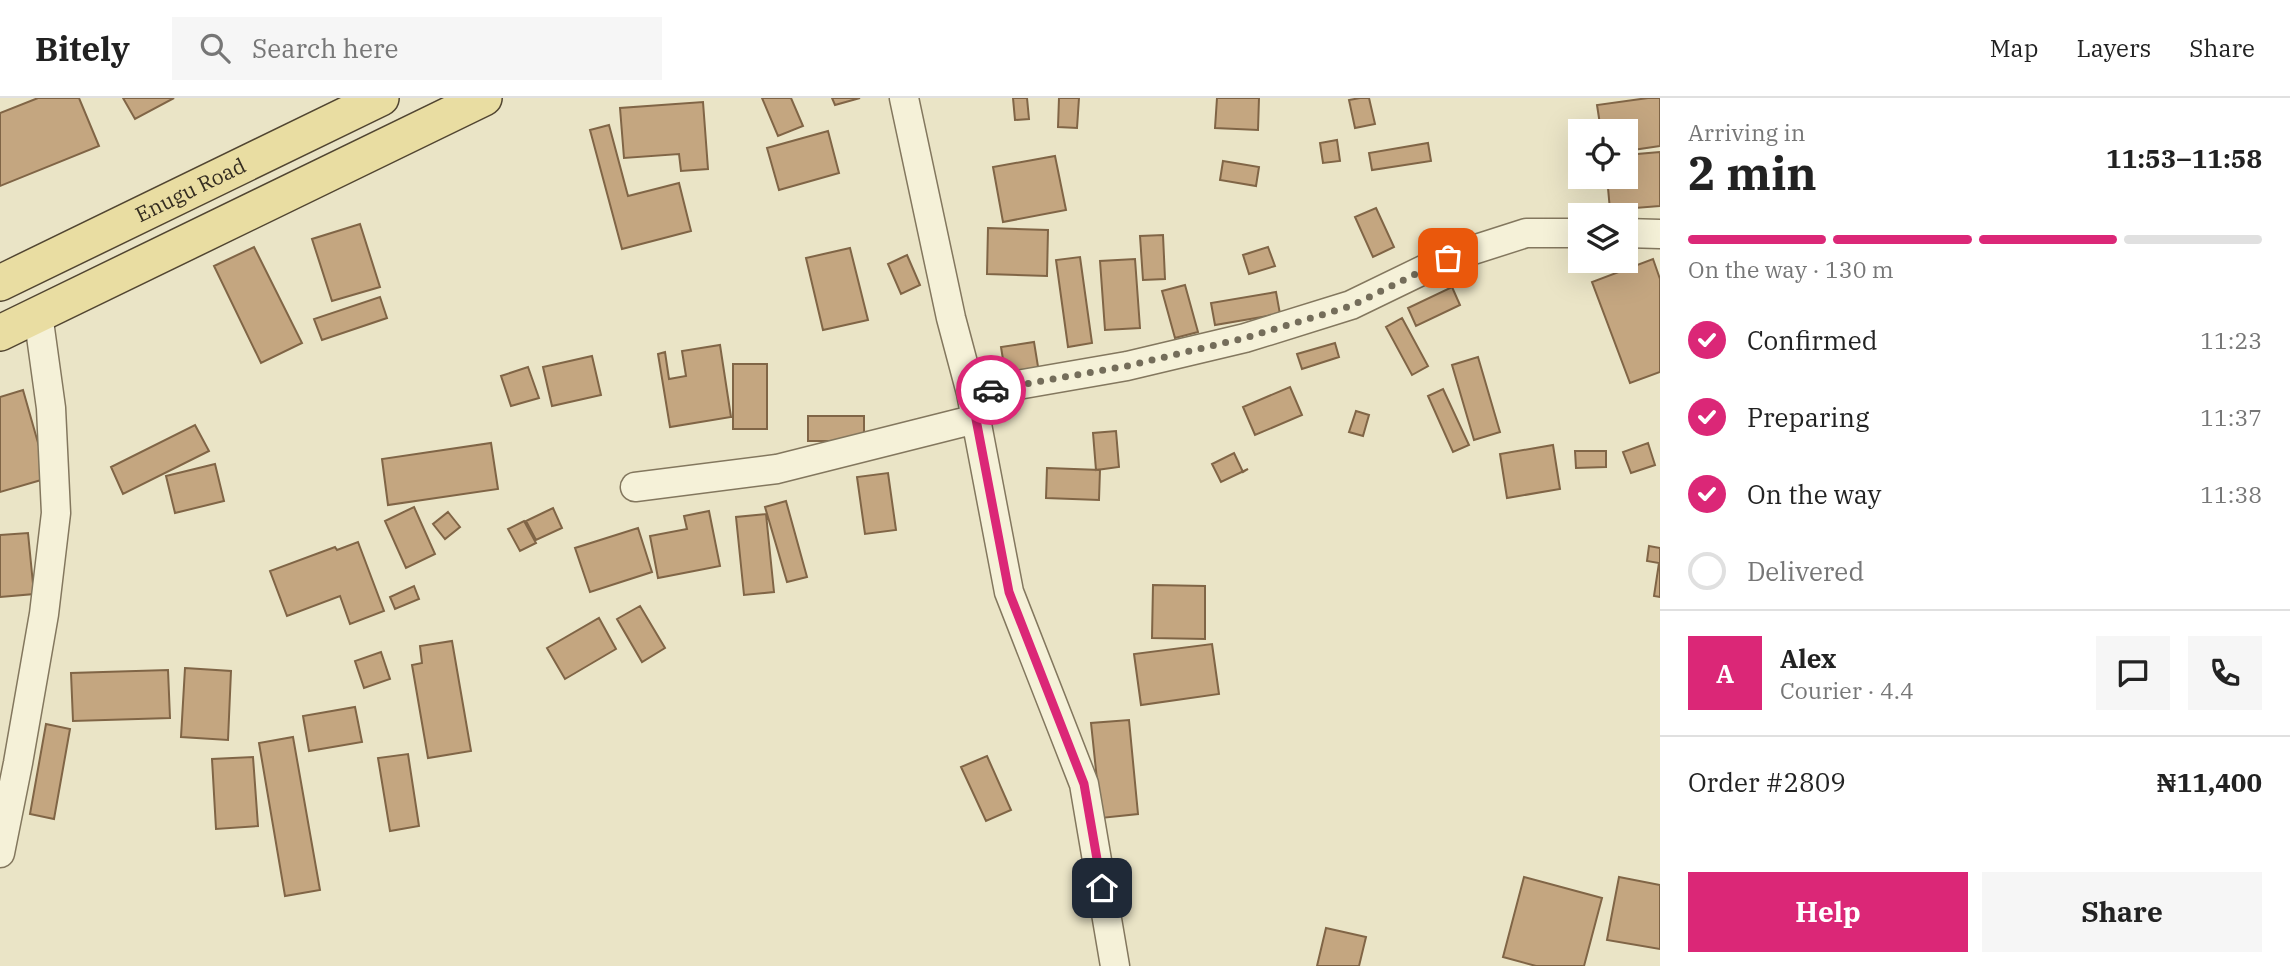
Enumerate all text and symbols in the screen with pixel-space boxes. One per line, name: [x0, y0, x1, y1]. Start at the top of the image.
search box: [172, 17, 662, 80]
text: Bitely: [35, 27, 130, 70]
icon: search: [196, 29, 234, 67]
text: Search here: [252, 31, 398, 65]
text: Map: [1990, 32, 2038, 64]
text: Layers: [2076, 32, 2151, 64]
text: Share: [2189, 32, 2255, 64]
text: Arriving in: [1688, 117, 1805, 147]
map controls: [1568, 119, 1638, 273]
button: locate: [1568, 119, 1638, 189]
text: 11:53–11:58: [2106, 141, 2262, 175]
text: 2 min: [1688, 143, 1817, 203]
street label: Enugu Road: [130, 151, 250, 228]
button: layers: [1568, 203, 1638, 273]
pin: [1418, 228, 1478, 288]
icon: bag: [1429, 239, 1467, 277]
text: On the way · 130 m: [1688, 254, 1894, 284]
icon: check: [1688, 321, 1726, 359]
text: Confirmed: [1747, 323, 1878, 357]
text: 11:23: [2200, 325, 2262, 355]
courier: [956, 355, 1026, 425]
icon: car: [972, 371, 1010, 409]
icon: check: [1688, 398, 1726, 436]
text: Preparing: [1747, 400, 1869, 434]
text: 11:37: [2200, 402, 2262, 432]
icon: check: [1688, 475, 1726, 513]
text: On the way: [1747, 477, 1881, 511]
text: 11:38: [2200, 479, 2262, 509]
text: Delivered: [1747, 554, 1864, 588]
button: chat: [2096, 636, 2170, 710]
button: phone: [2188, 636, 2262, 710]
text: Alex: [1780, 641, 1836, 675]
text: A: [1716, 656, 1734, 690]
text: Courier · 4.4: [1780, 675, 1914, 705]
text: Order #2809: [1688, 765, 1846, 799]
text: ₦11,400: [2157, 765, 2262, 799]
pin: [1072, 858, 1132, 918]
icon: home: [1083, 869, 1121, 907]
button: Help: [1688, 872, 1968, 952]
button: Share: [1982, 872, 2262, 952]

